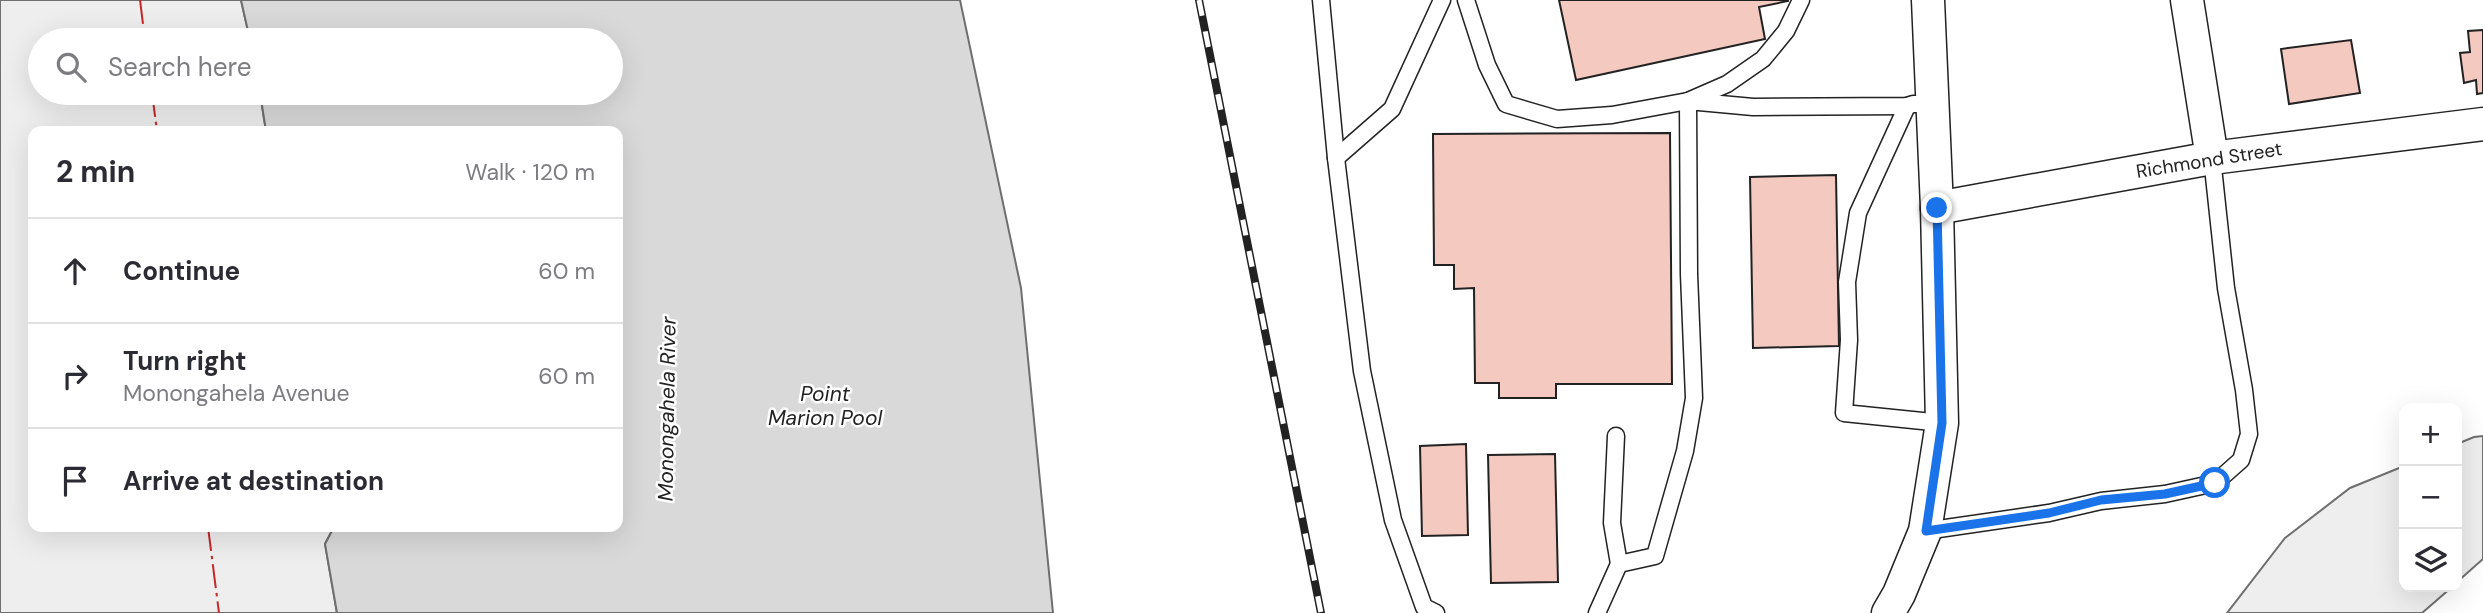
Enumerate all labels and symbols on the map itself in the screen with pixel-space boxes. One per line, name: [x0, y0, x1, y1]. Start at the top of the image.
street label: Richmond Street: [2134, 136, 2284, 184]
route end: [1921, 192, 1952, 223]
water label: Monongahela River: [651, 315, 683, 502]
water label: Point Marion Pool: [768, 380, 882, 432]
route start: [2199, 467, 2230, 498]

